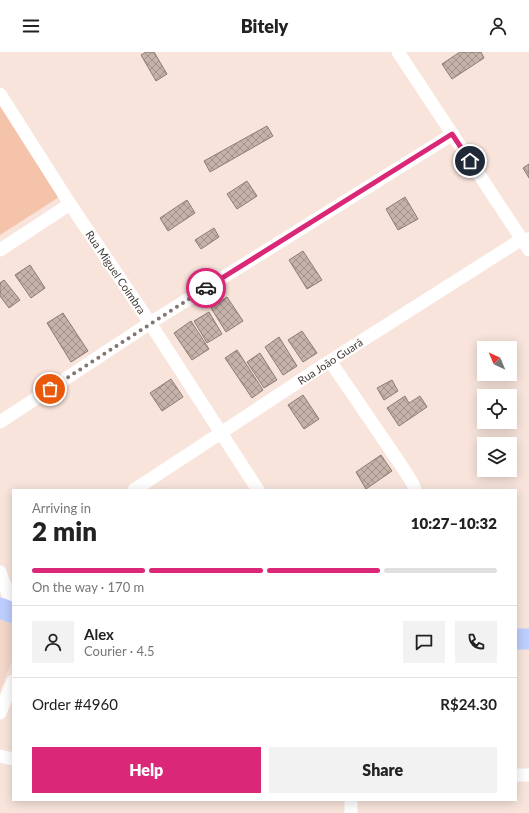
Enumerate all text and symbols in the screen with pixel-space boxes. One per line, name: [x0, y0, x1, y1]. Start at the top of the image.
icon: menu: [20, 15, 42, 37]
text: Bitely: [241, 15, 288, 37]
icon: person: [487, 15, 509, 37]
pin: [453, 144, 487, 178]
icon: home: [459, 150, 481, 172]
street label: Rua Miguel Coimbra: [83, 228, 149, 316]
courier: [186, 268, 226, 308]
icon: car: [195, 277, 217, 299]
street label: Rua João Guará: [295, 335, 365, 387]
north arrow: [477, 341, 517, 381]
map controls: [477, 341, 517, 477]
pin: [33, 372, 67, 406]
icon: bag: [39, 378, 61, 400]
button: locate: [477, 389, 517, 429]
button: layers: [477, 437, 517, 477]
text: Arriving in: [32, 500, 91, 516]
text: 10:27–10:32: [411, 514, 497, 532]
text: 2 min: [32, 515, 97, 547]
text: On the way · 170 m: [32, 579, 144, 595]
button: person: [32, 621, 74, 663]
button: chat: [403, 621, 445, 663]
button: phone: [455, 621, 497, 663]
text: Alex: [84, 625, 114, 643]
text: Courier · 4.5: [84, 643, 155, 659]
text: Order #4960: [32, 695, 118, 713]
text: R$24.30: [440, 695, 497, 713]
button: Help: [32, 747, 261, 793]
button: Share: [269, 747, 497, 793]

